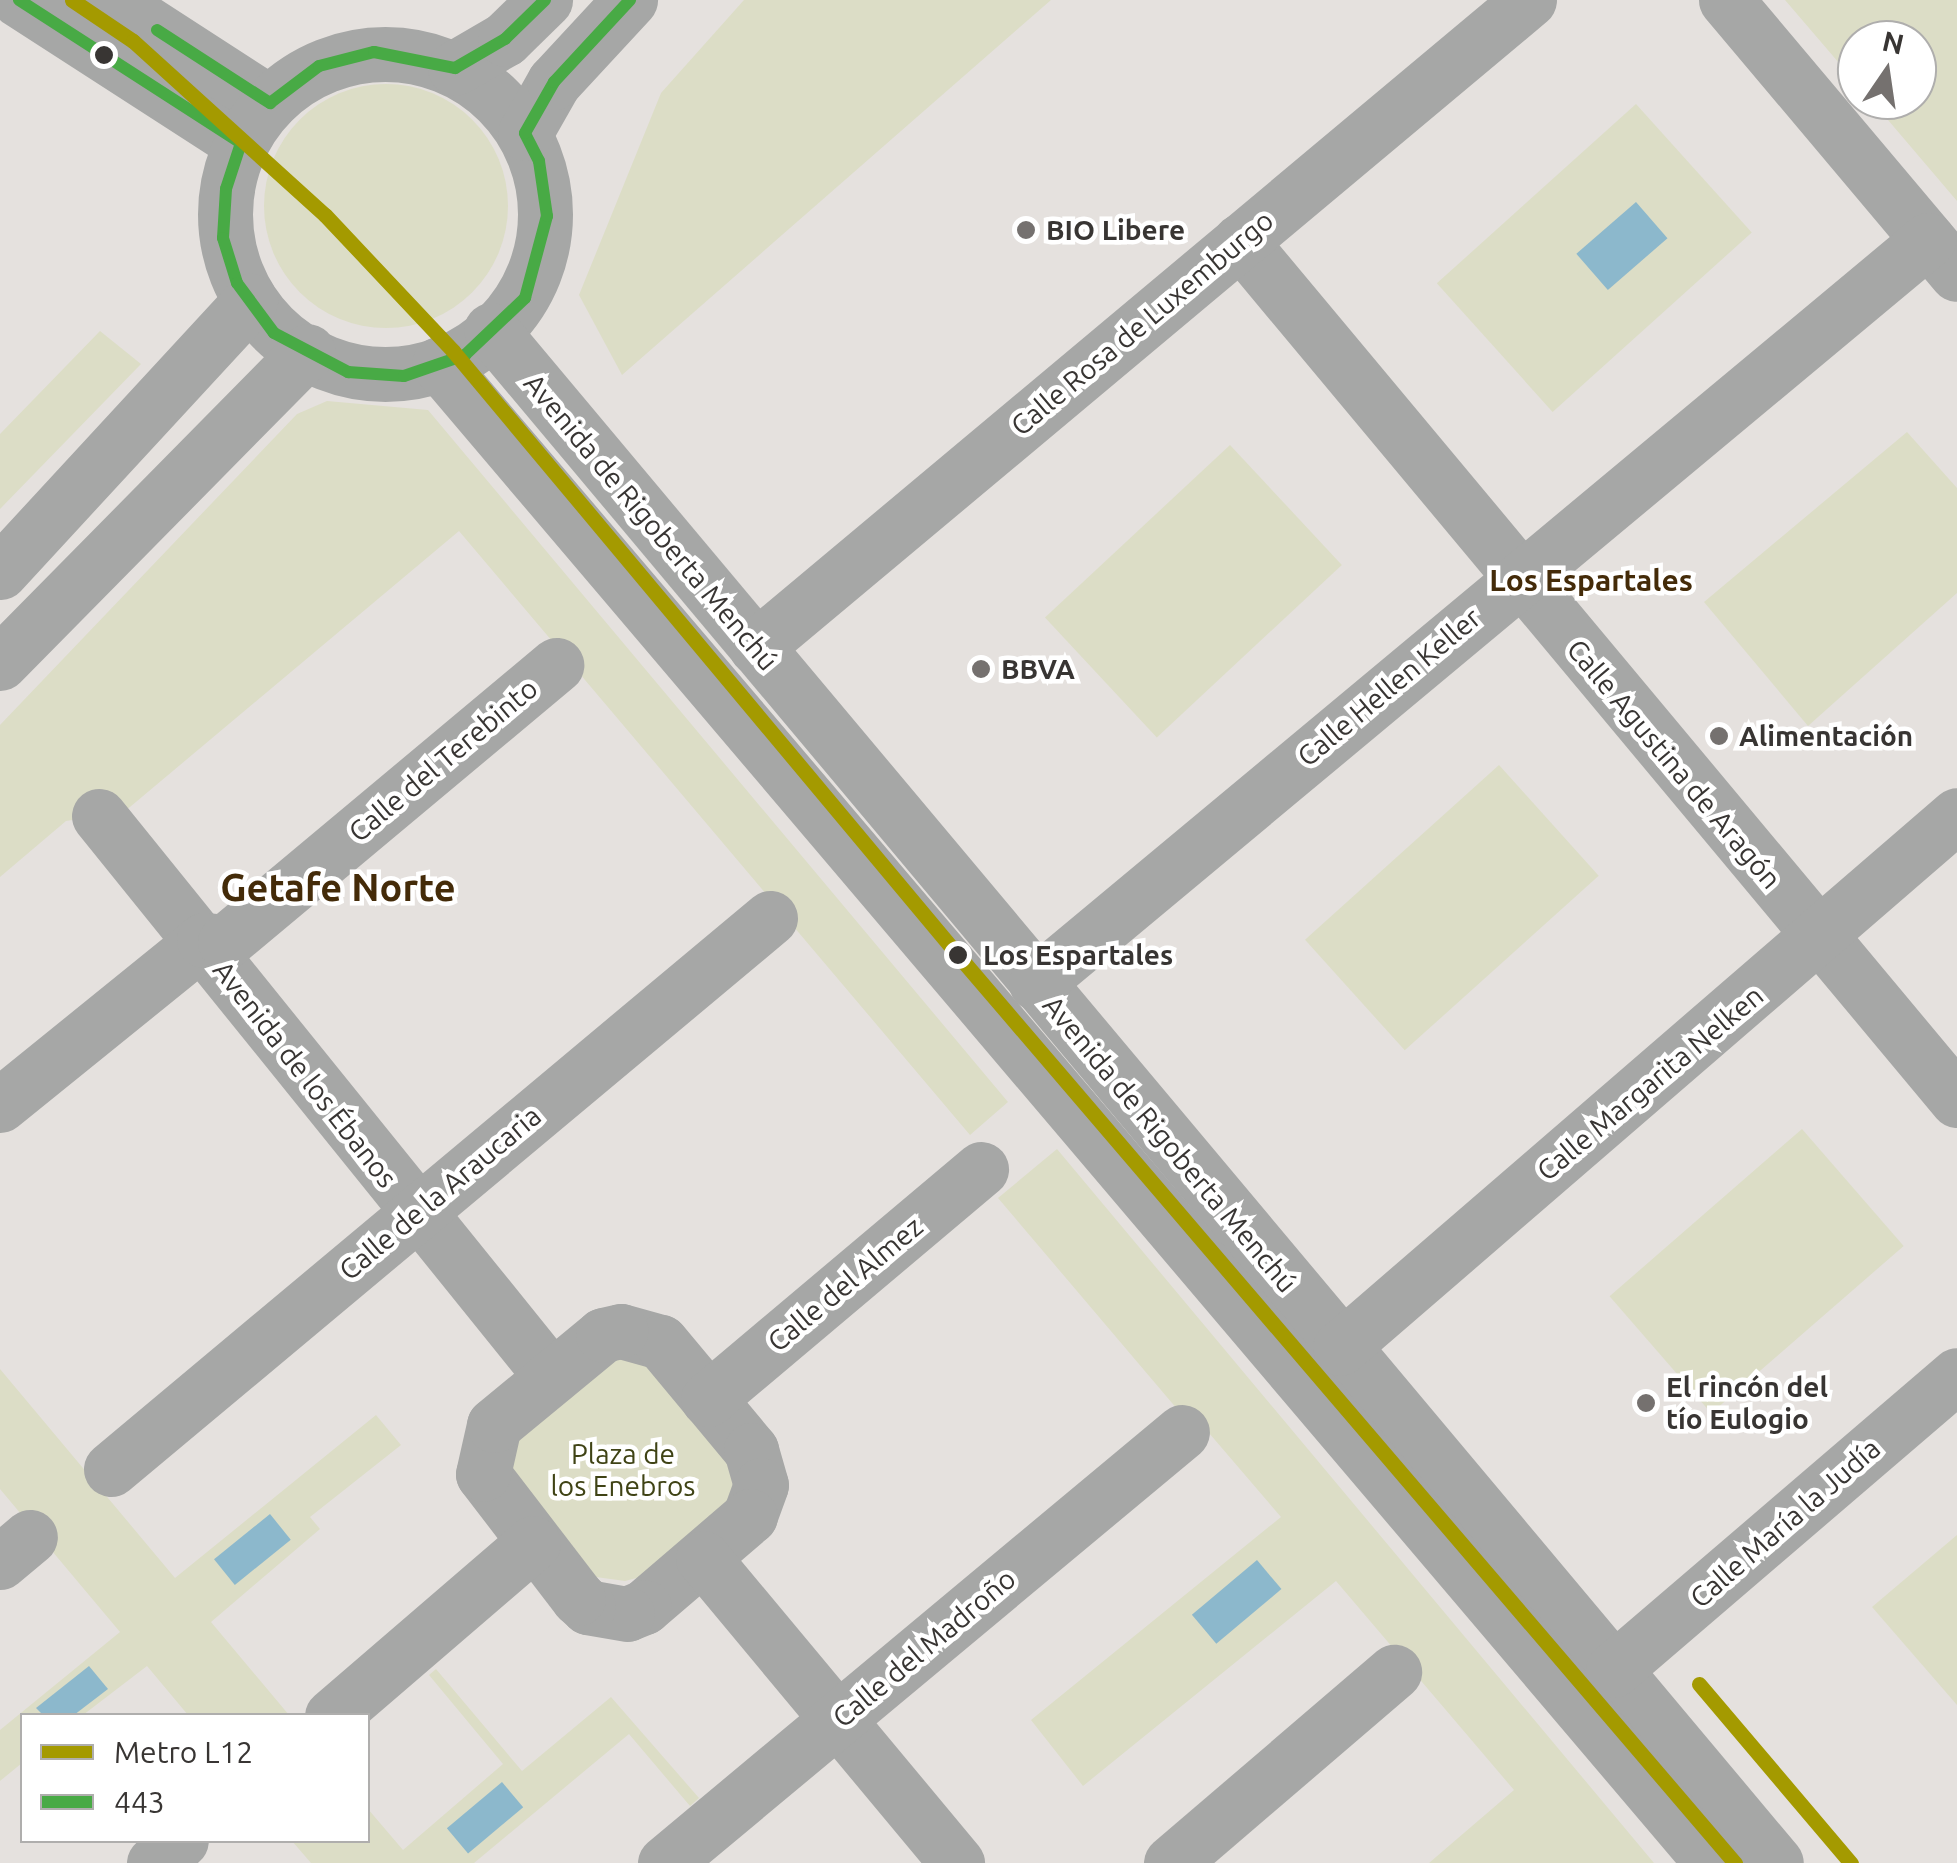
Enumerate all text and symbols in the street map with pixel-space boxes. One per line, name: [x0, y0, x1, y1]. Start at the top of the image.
north arrow: [1837, 20, 1937, 120]
text: N: [1880, 25, 1907, 60]
unlabelled marker: [94, 45, 114, 65]
street label: Calle Rosa de Luxemburgo: [1004, 203, 1280, 443]
place label: BIO Libere: [1046, 213, 1185, 247]
marker: BIO Libere: [1015, 219, 1037, 241]
street label: Avenida de Rigoberta Menchú: [517, 367, 785, 677]
district label: Los Espartales: [1489, 562, 1693, 598]
street label: Calle Hellen Keller: [1291, 601, 1487, 773]
street label: Calle Agustina de Aragón: [1560, 633, 1788, 895]
place label: BBVA: [1001, 652, 1075, 686]
marker: BBVA: [970, 658, 992, 680]
street label: Calle del Terebinto: [342, 671, 544, 849]
place label: Alimentación: [1739, 719, 1913, 753]
marker: Alimentación: [1708, 725, 1730, 747]
district label: Getafe Norte: [220, 865, 456, 911]
place label: Los Espartales: [983, 938, 1173, 972]
marker: Los Espartales: [942, 939, 974, 971]
street label: Avenida de los Ébanos: [206, 954, 404, 1194]
street label: Calle Margarita Nelken: [1530, 979, 1770, 1187]
street label: Avenida de Rigoberta Menchú: [1036, 989, 1304, 1299]
street label: Calle de la Araucaria: [332, 1099, 548, 1287]
street label: Calle del Almez: [761, 1210, 929, 1358]
place label: El rincón del tío Eulogio: [1666, 1370, 1828, 1436]
marker: El rincón del tío Eulogio: [1635, 1392, 1657, 1414]
street label: Calle María la Judía: [1683, 1431, 1887, 1615]
park label: Plaza de los Enebros: [551, 1437, 695, 1503]
street label: Calle del Madroño: [826, 1562, 1022, 1734]
legend: [20, 1713, 370, 1843]
text: Metro L12: [114, 1735, 253, 1769]
text: 443: [114, 1785, 165, 1819]

